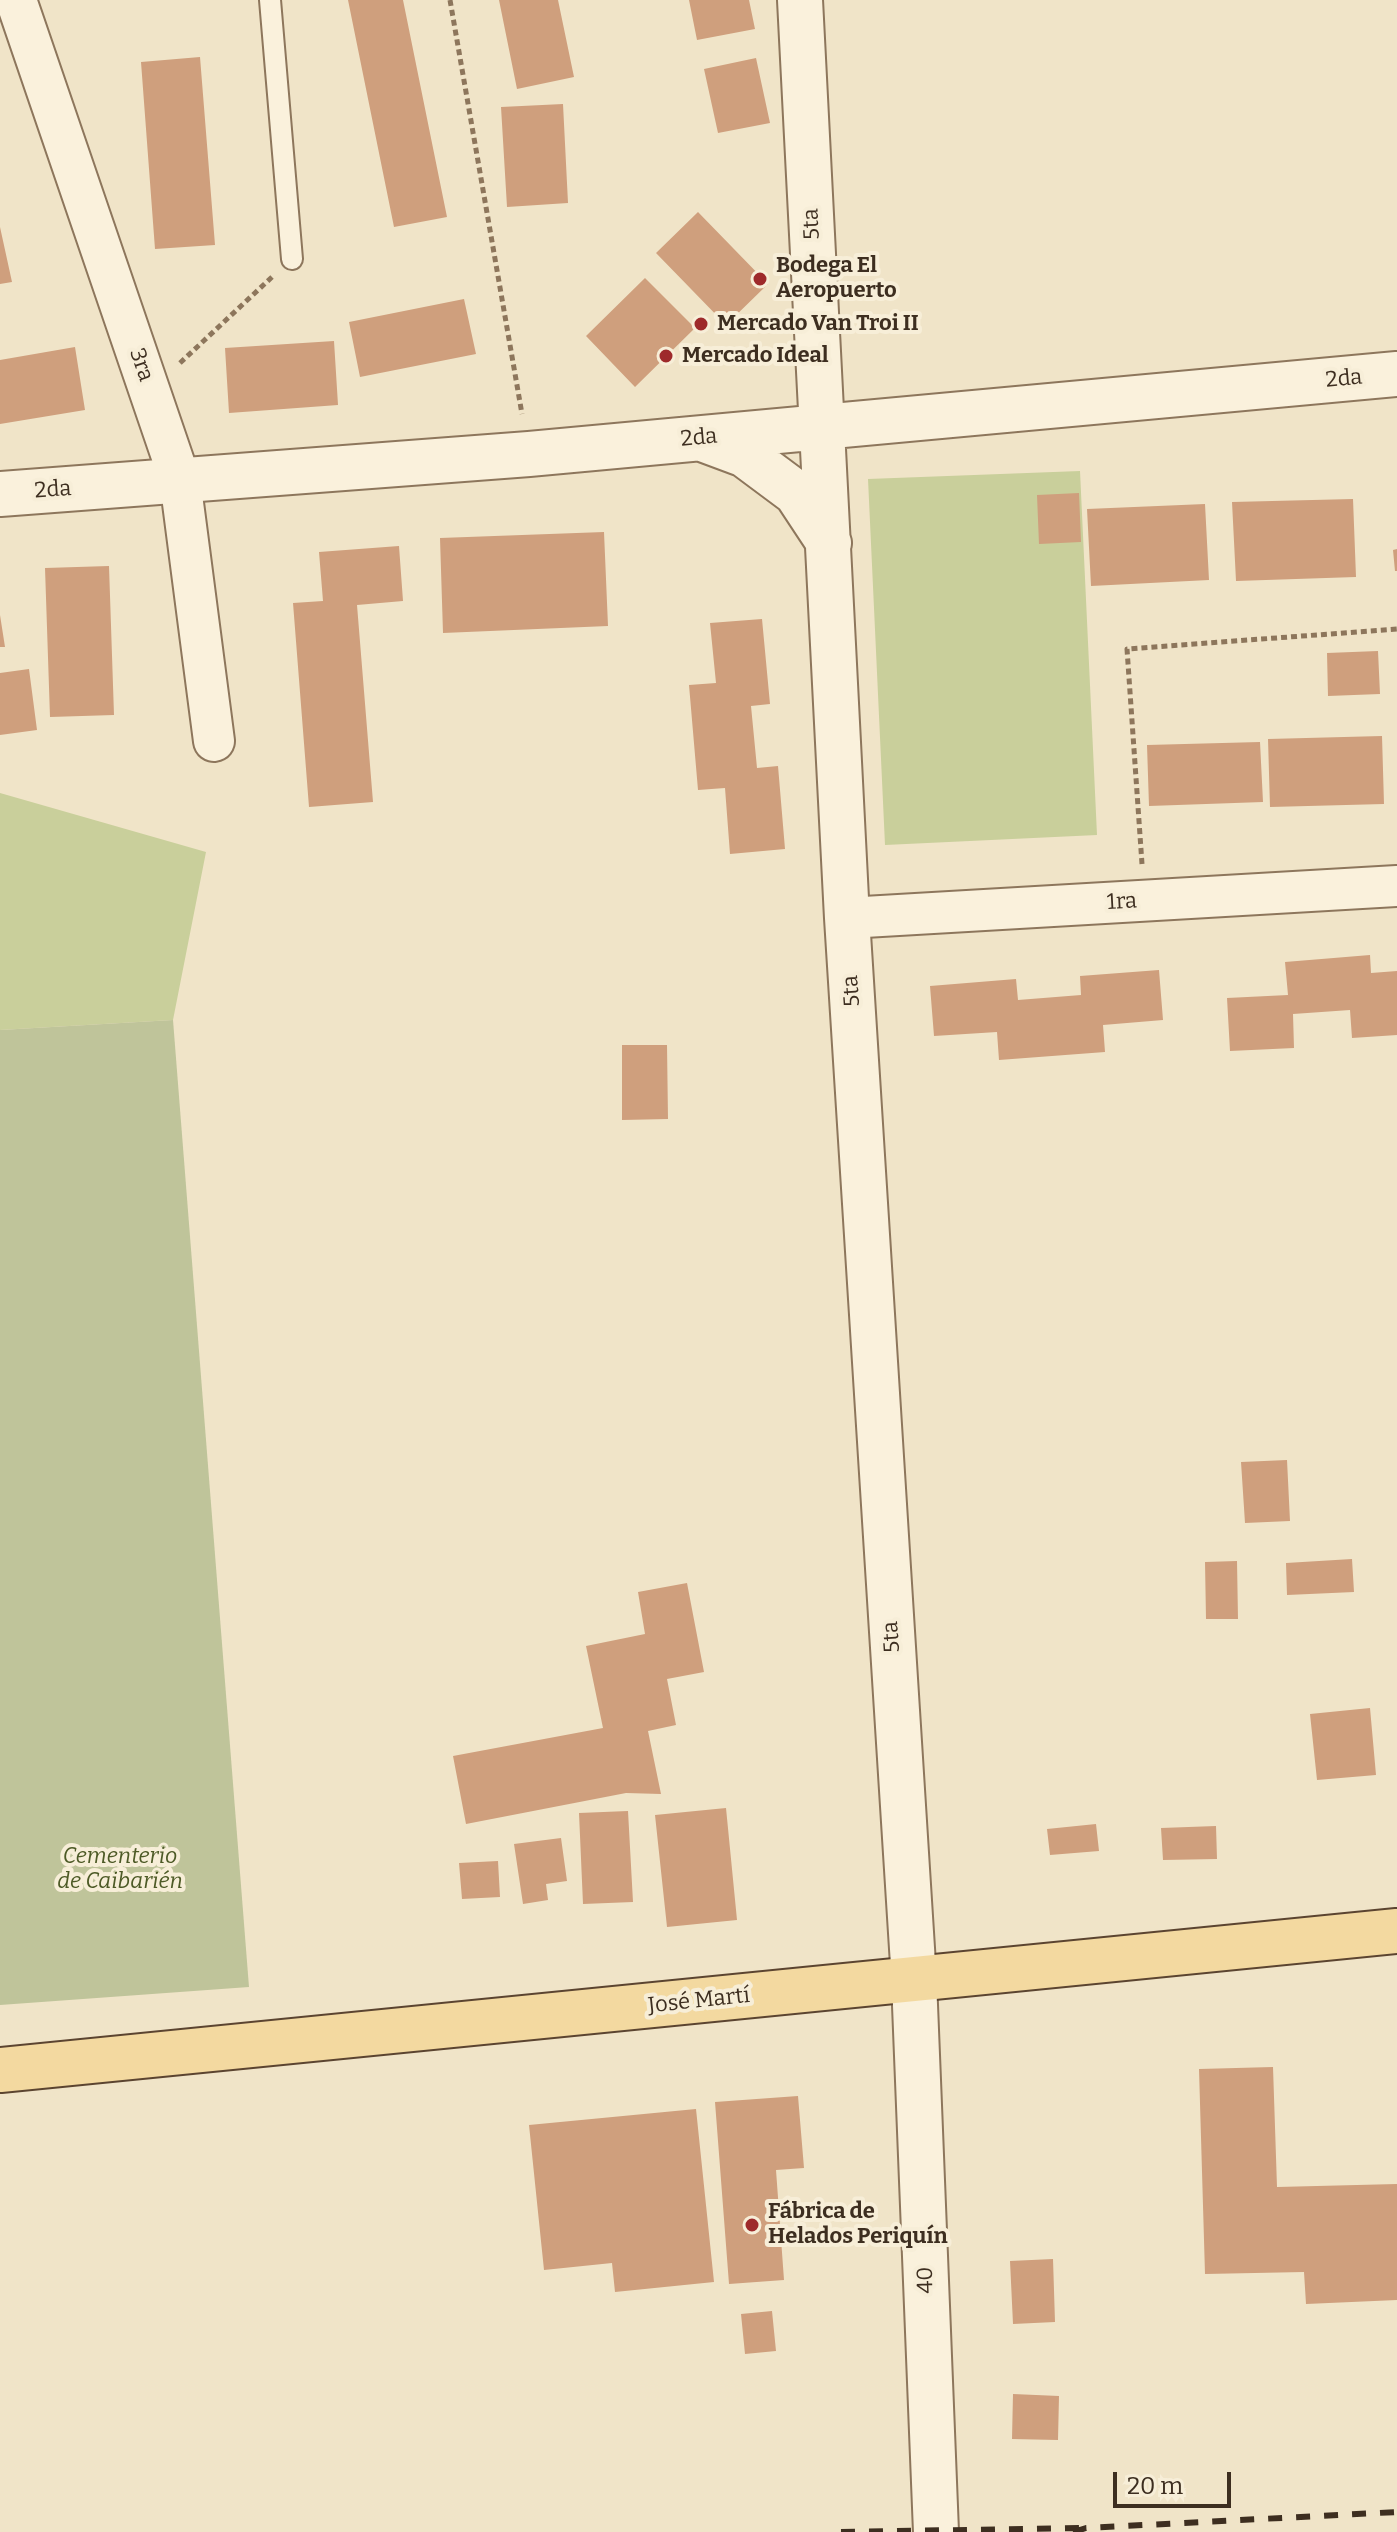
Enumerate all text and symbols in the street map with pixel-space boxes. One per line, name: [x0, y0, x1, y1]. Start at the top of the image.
street label: 5ta: [798, 208, 826, 240]
place label: Bodega El Aeropuerto: [776, 253, 897, 304]
marker: Bodega El Aeropuerto: [751, 270, 769, 288]
place label: Mercado Van Troi II: [717, 311, 919, 337]
marker: Mercado Van Troi II: [692, 315, 710, 333]
place label: Mercado Ideal: [682, 343, 829, 369]
street label: 3ra: [123, 345, 159, 385]
marker: Mercado Ideal: [657, 347, 675, 365]
street label: 2da: [1325, 364, 1363, 394]
street label: 2da: [680, 423, 718, 453]
street label: 2da: [34, 476, 72, 504]
street label: 1ra: [1106, 888, 1138, 916]
street label: 5ta: [838, 974, 866, 1008]
street label: 5ta: [878, 1620, 906, 1654]
park label: Cementerio de Caibarién: [57, 1844, 183, 1896]
street label: José Martí: [647, 1983, 751, 2019]
place label: Fábrica de Helados Periquín: [768, 2199, 948, 2250]
marker: Fábrica de Helados Periquín: [743, 2216, 761, 2234]
street label: 40: [912, 2266, 940, 2294]
scale bar: [1117, 2456, 1235, 2506]
text: 20 m: [1127, 2472, 1183, 2500]

